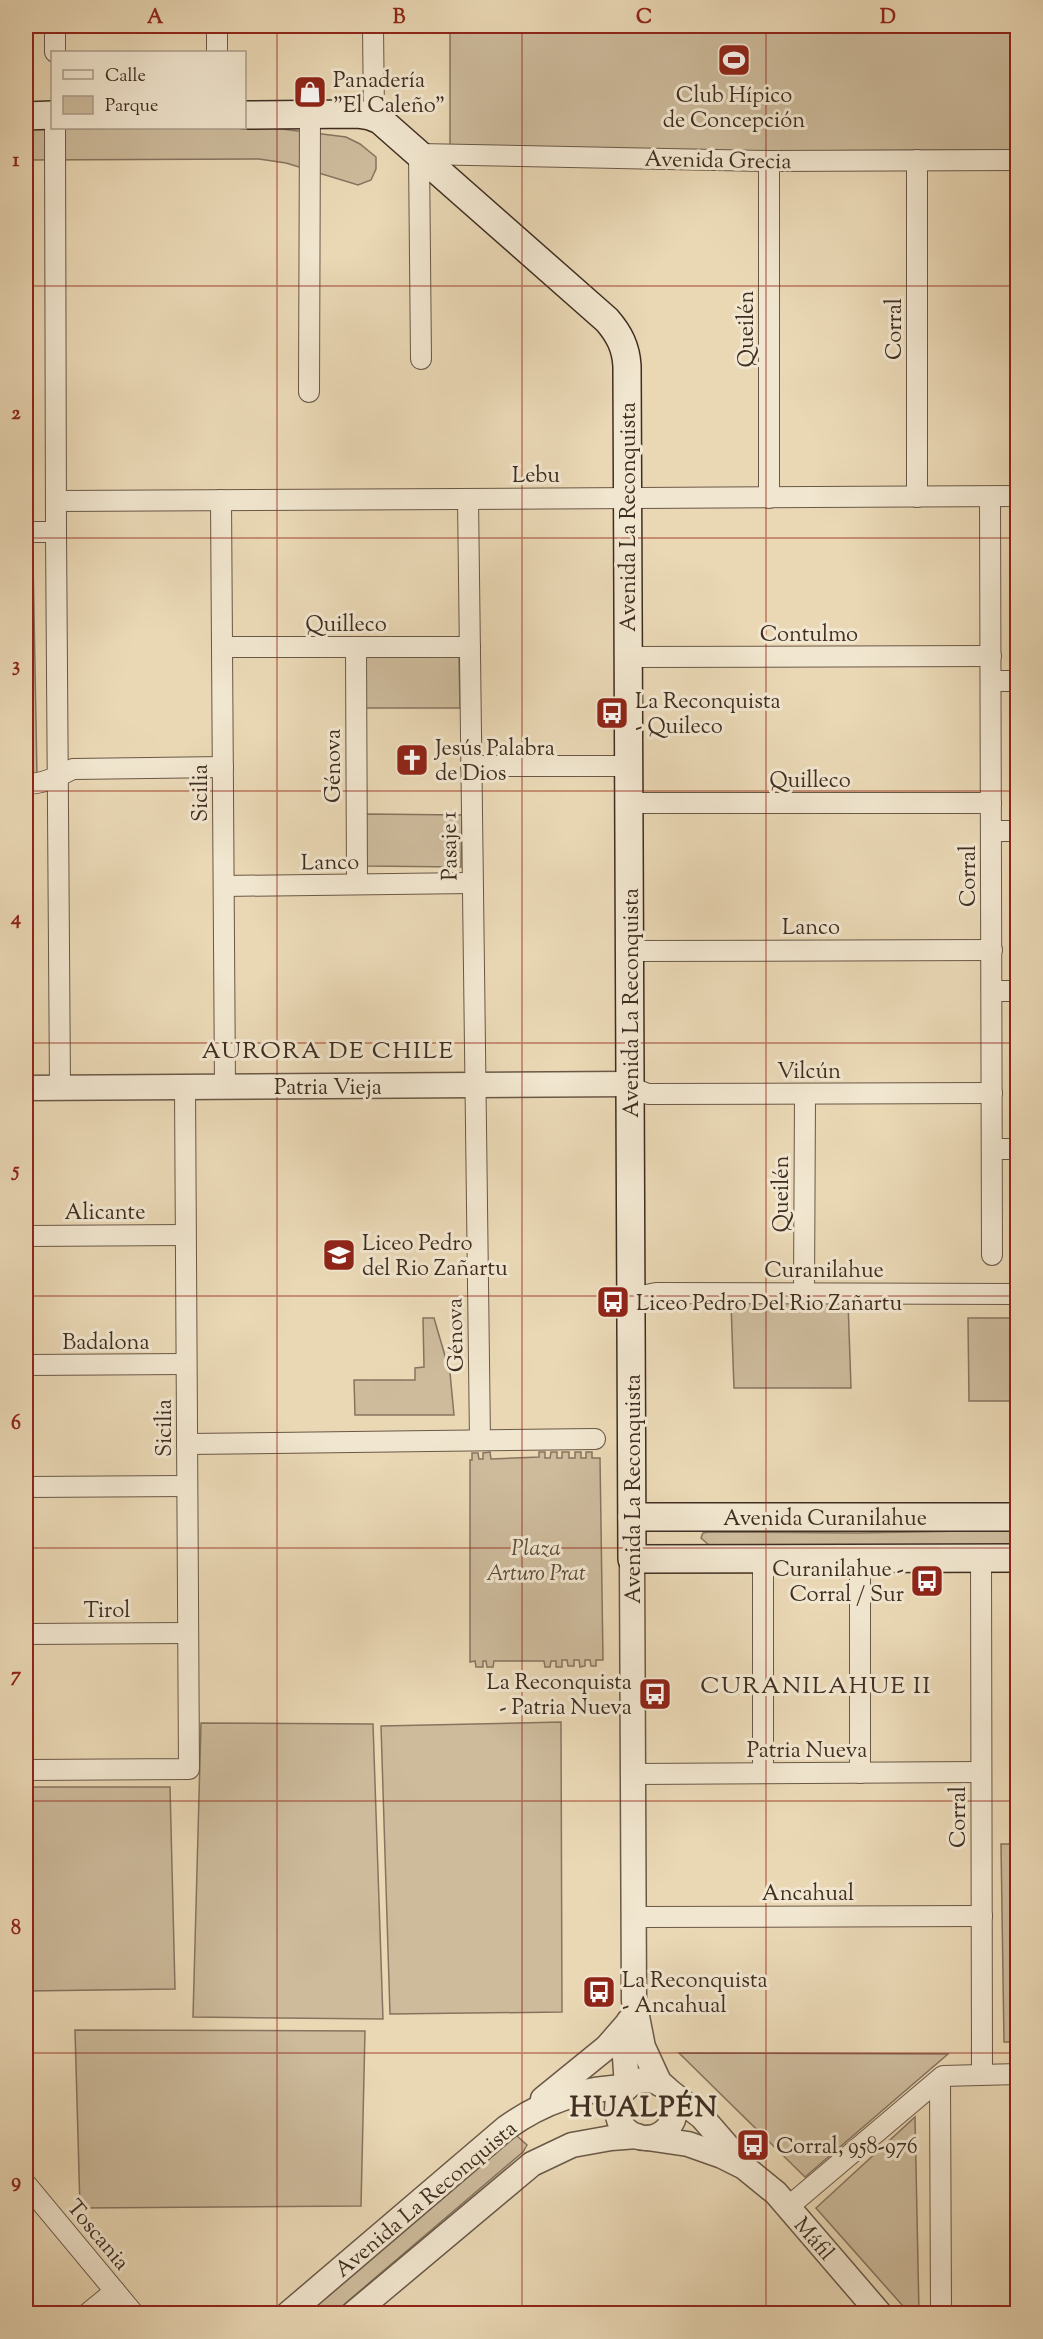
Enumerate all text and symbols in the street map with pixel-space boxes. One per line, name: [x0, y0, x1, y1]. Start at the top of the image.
text: A: [147, 4, 164, 33]
text: B: [393, 4, 406, 33]
text: C: [636, 4, 652, 33]
text: D: [880, 4, 896, 33]
sports icon: Club Hípico de Concepción: [716, 42, 752, 78]
legend: [51, 51, 246, 129]
text: Calle: [105, 64, 146, 90]
place label: Panadería "El Caleño": [333, 66, 445, 123]
shop icon: Panadería "El Caleño": [292, 74, 328, 110]
place label: Club Hípico de Concepción: [663, 81, 805, 138]
text: Parque: [105, 94, 158, 120]
street label: Avenida Grecia: [644, 145, 792, 179]
text: 1: [13, 147, 20, 176]
street label: Queilén: [732, 291, 764, 367]
street label: Corral: [880, 298, 912, 360]
text: 2: [11, 400, 21, 429]
street label: Avenida La Reconquista: [614, 402, 646, 632]
street label: Lebu: [512, 461, 560, 493]
street label: Quilleco: [305, 610, 387, 642]
street label: Contulmo: [760, 620, 858, 652]
text: 3: [12, 652, 20, 681]
place label: La Reconquista - Quileco: [635, 687, 781, 744]
bus stop icon: La Reconquista - Quileco: [594, 695, 630, 731]
street label: Génova: [319, 729, 351, 803]
place label: Jesús Palabra de Dios: [434, 734, 555, 791]
church icon: Jesús Palabra de Dios: [394, 742, 430, 778]
street label: Sicilia: [186, 764, 218, 822]
street label: Quilleco: [769, 766, 851, 798]
street label: Pasaje 1: [434, 810, 468, 881]
street label: Corral: [954, 845, 986, 907]
street label: Lanco: [301, 847, 359, 881]
street label: Avenida La Reconquista: [617, 888, 649, 1118]
text: 4: [10, 905, 21, 934]
street label: Lanco: [782, 913, 840, 945]
district label: AURORA DE CHILE: [202, 1035, 454, 1069]
street label: Vilcún: [777, 1057, 841, 1089]
street label: Patria Vieja: [274, 1073, 382, 1105]
street label: Queilén: [767, 1156, 799, 1232]
text: 5: [11, 1157, 20, 1186]
street label: Alicante: [65, 1198, 145, 1230]
place label: Liceo Pedro del Rio Zañartu: [362, 1229, 508, 1286]
school or university icon: Liceo Pedro del Rio Zañartu: [321, 1237, 357, 1273]
street label: Curanilahue: [764, 1256, 884, 1288]
bus stop icon: Liceo Pedro Del Rio Zañartu: [595, 1284, 631, 1320]
place label: Liceo Pedro Del Rio Zañartu: [636, 1289, 902, 1321]
street label: Génova: [440, 1298, 474, 1372]
street label: Badalona: [62, 1328, 150, 1360]
street label: Avenida La Reconquista: [619, 1374, 651, 1604]
street label: Sicilia: [150, 1399, 182, 1457]
text: 6: [11, 1410, 21, 1439]
street label: Avenida Curanilahue: [723, 1504, 927, 1536]
park label: Plaza Arturo Prat: [486, 1534, 586, 1591]
place label: Curanilahue - Corral / Sur: [772, 1555, 904, 1612]
bus stop icon: Curanilahue - Corral / Sur: [909, 1563, 945, 1599]
street label: Tirol: [84, 1596, 130, 1628]
text: 7: [11, 1662, 22, 1691]
place label: La Reconquista - Patria Nueva: [486, 1668, 632, 1725]
district label: CURANILAHUE II: [700, 1670, 932, 1704]
bus stop icon: La Reconquista - Patria Nueva: [637, 1676, 673, 1712]
street label: Patria Nueva: [747, 1736, 867, 1768]
street label: Corral: [944, 1786, 976, 1848]
street label: Ancahual: [762, 1879, 854, 1911]
text: 8: [11, 1915, 21, 1944]
place label: La Reconquista - Ancahual: [622, 1966, 768, 2023]
bus stop icon: La Reconquista - Ancahual: [581, 1974, 617, 2010]
district label: HUALPÉN: [570, 2089, 718, 2129]
street label: Avenida La Reconquista: [329, 2114, 525, 2286]
bus stop icon: Corral, 958-976: [735, 2127, 771, 2163]
place label: Corral, 958-976: [776, 2132, 918, 2164]
text: 9: [11, 2168, 21, 2197]
street label: Toscania: [58, 2194, 136, 2278]
street label: Máfil: [785, 2211, 841, 2269]

